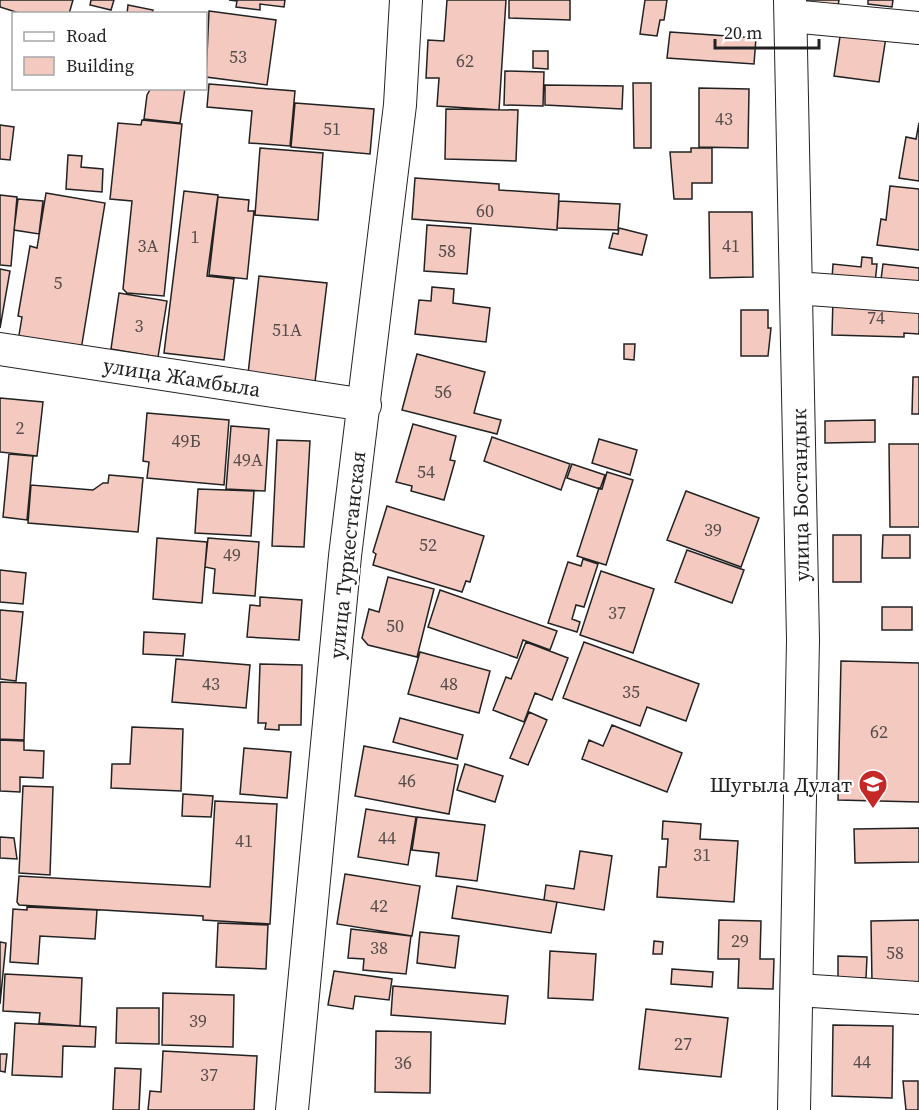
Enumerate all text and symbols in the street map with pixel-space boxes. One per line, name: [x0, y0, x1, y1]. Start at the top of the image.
legend: [12, 12, 207, 90]
scale bar: [715, 12, 818, 50]
text: 20 m: [724, 20, 762, 45]
text: Road: [66, 23, 107, 48]
house number: 53: [229, 44, 247, 69]
house number: 62: [456, 48, 474, 73]
text: Building: [66, 53, 134, 78]
house number: 43: [715, 106, 733, 131]
house number: 51: [323, 116, 341, 141]
house number: 60: [476, 198, 494, 223]
house number: 1: [191, 224, 200, 249]
house number: 3А: [138, 233, 159, 258]
house number: 41: [722, 233, 740, 258]
house number: 58: [438, 238, 456, 263]
house number: 5: [54, 270, 63, 295]
house number: 74: [867, 305, 885, 330]
house number: 3: [135, 313, 144, 338]
house number: 51А: [272, 317, 302, 342]
street label: улица Жамбыла: [101, 350, 263, 404]
house number: 56: [434, 379, 452, 404]
street label: улица Бостандык: [784, 408, 816, 582]
house number: 2: [16, 415, 25, 440]
house number: 49Б: [171, 428, 201, 453]
house number: 49А: [233, 447, 263, 472]
street label: улица Туркестанская: [322, 450, 372, 660]
house number: 54: [417, 459, 435, 484]
house number: 39: [704, 517, 722, 542]
house number: 52: [419, 532, 437, 557]
house number: 49: [223, 542, 241, 567]
house number: 37: [608, 600, 626, 625]
house number: 50: [386, 613, 404, 638]
house number: 43: [202, 671, 220, 696]
house number: 48: [440, 671, 458, 696]
house number: 35: [622, 679, 640, 704]
house number: 62: [870, 719, 888, 744]
house number: 46: [398, 768, 416, 793]
school or university icon: Шугыла Дулат: [857, 768, 889, 810]
place label: Шугыла Дулат: [710, 770, 852, 799]
house number: 44: [378, 825, 396, 850]
house number: 41: [235, 828, 253, 853]
house number: 31: [693, 842, 711, 867]
house number: 42: [370, 893, 388, 918]
house number: 29: [731, 928, 749, 953]
house number: 38: [370, 935, 388, 960]
house number: 58: [886, 940, 904, 965]
house number: 39: [189, 1008, 207, 1033]
house number: 27: [674, 1031, 692, 1056]
house number: 44: [853, 1049, 871, 1074]
house number: 36: [394, 1050, 412, 1075]
house number: 37: [200, 1062, 218, 1087]

